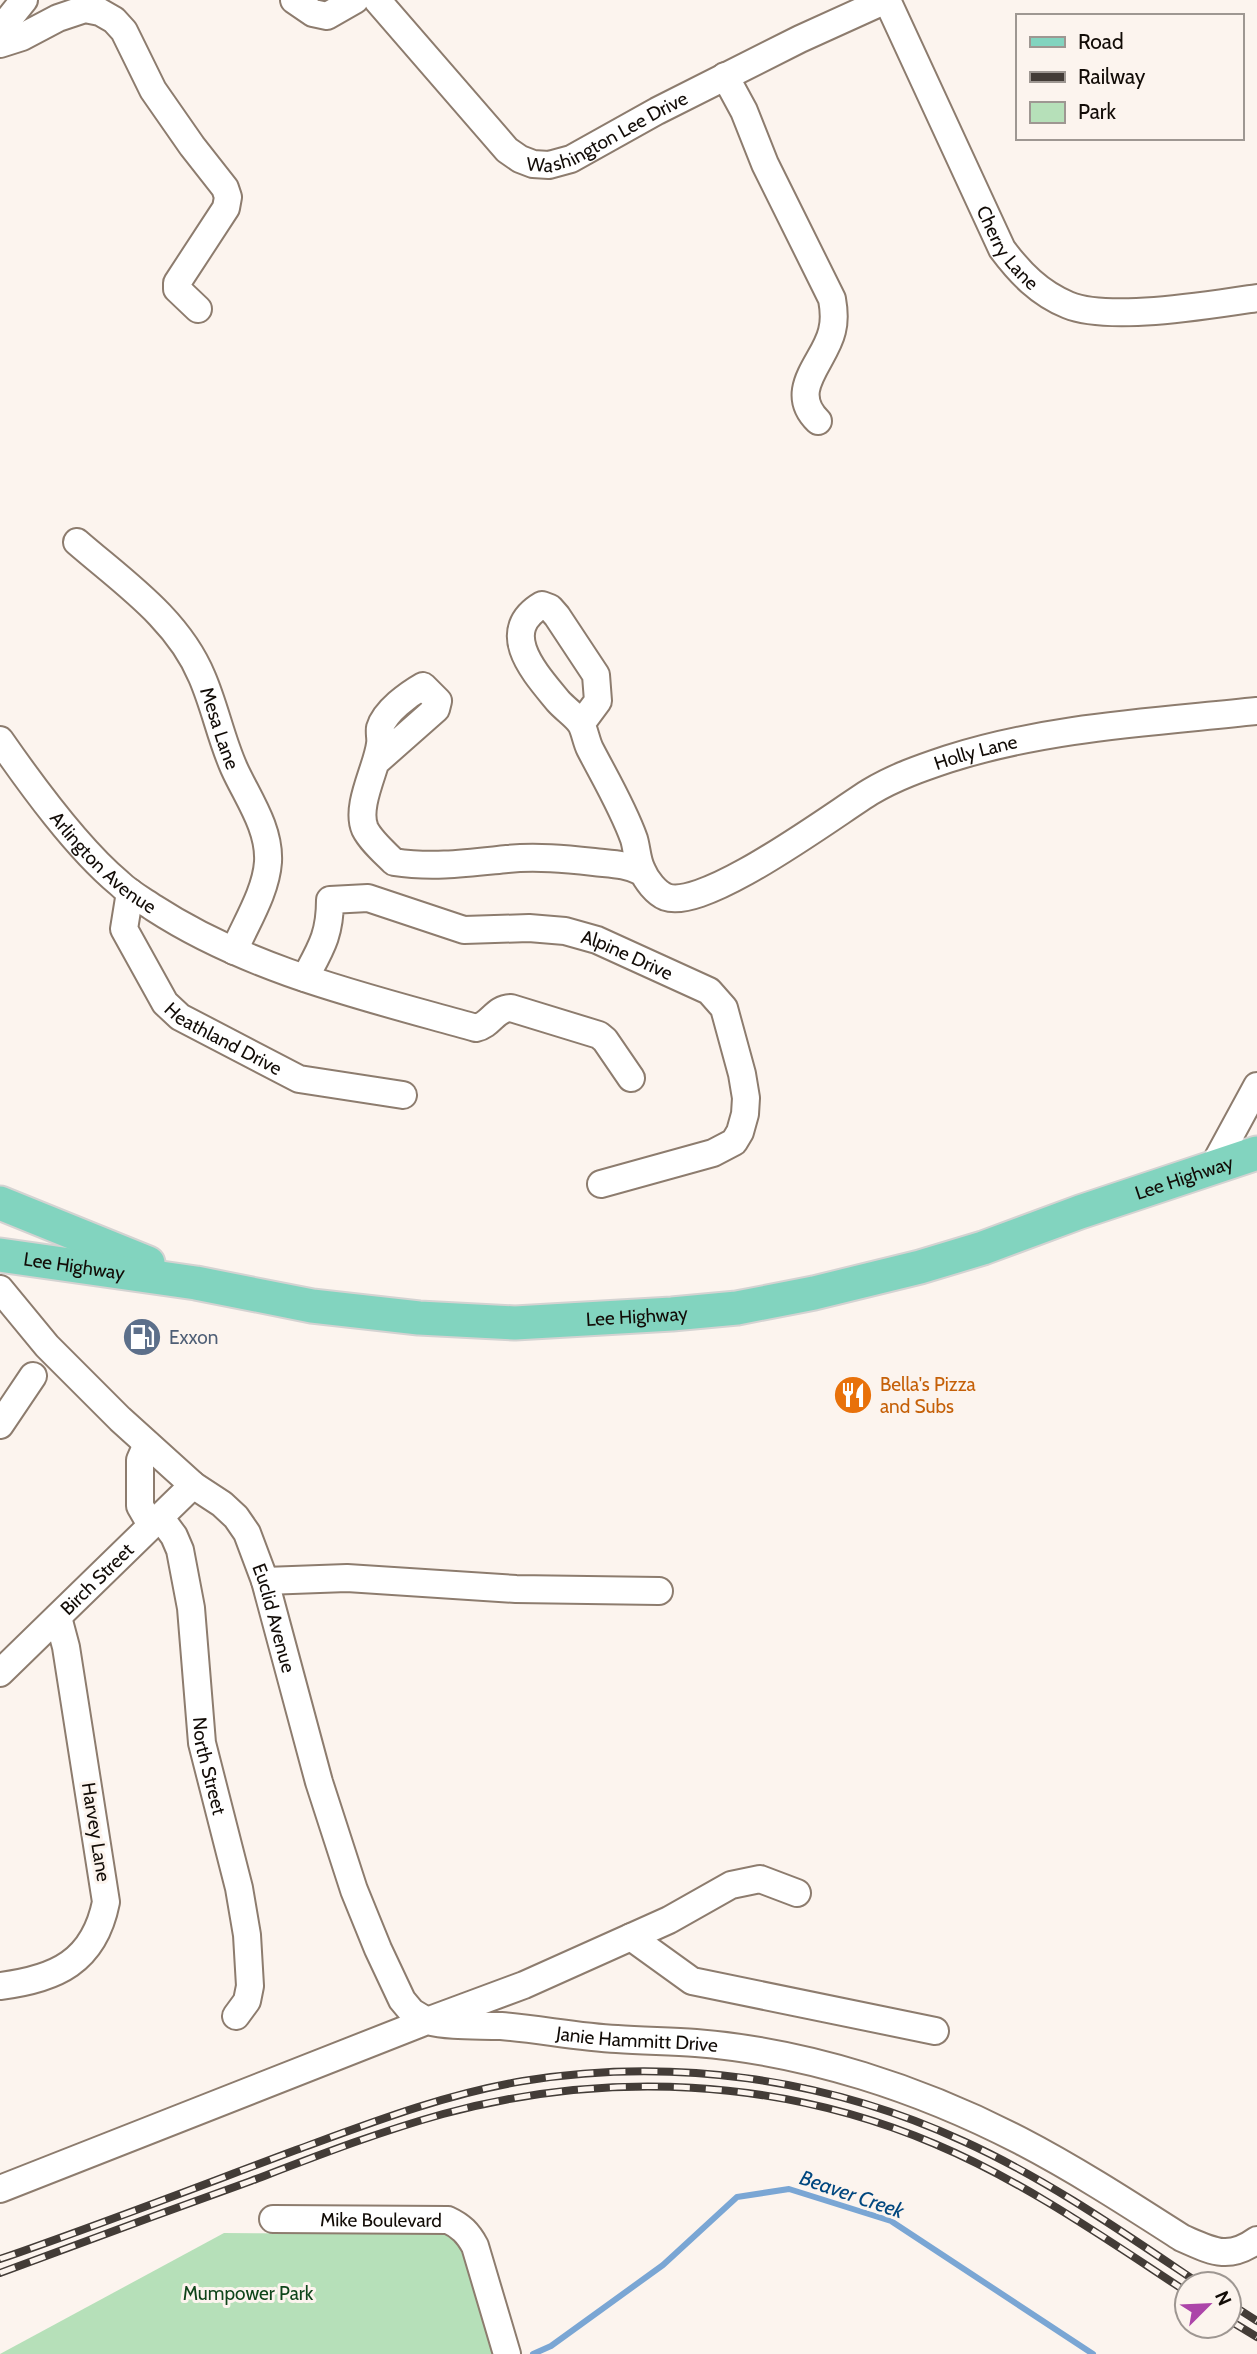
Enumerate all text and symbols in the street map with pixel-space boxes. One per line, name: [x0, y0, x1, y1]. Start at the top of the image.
legend: [1016, 14, 1243, 140]
text: Road: [1078, 29, 1124, 54]
text: Railway: [1078, 64, 1146, 89]
street label: Washington Lee Drive: [526, 86, 691, 177]
text: Park: [1078, 99, 1116, 124]
street label: Cherry Lane: [972, 202, 1044, 295]
street label: Mesa Lane: [196, 684, 245, 773]
street label: Holly Lane: [931, 730, 1020, 774]
street label: Arlington Avenue: [45, 807, 161, 918]
street label: Alpine Drive: [579, 925, 677, 985]
street label: Heathland Drive: [160, 997, 286, 1080]
street label: Lee Highway: [1132, 1150, 1236, 1204]
street label: Lee Highway: [22, 1247, 127, 1284]
street label: Lee Highway: [585, 1301, 689, 1330]
fuel station icon: Exxon: [121, 1316, 163, 1358]
place label: Exxon: [169, 1326, 218, 1349]
place label: Bella's Pizza and Subs: [880, 1373, 976, 1418]
restaurant icon: Bella's Pizza and Subs: [832, 1374, 874, 1416]
street label: Birch Street: [55, 1538, 139, 1620]
street label: Euclid Avenue: [248, 1560, 301, 1675]
street label: North Street: [188, 1716, 231, 1818]
street label: Harvey Lane: [77, 1781, 115, 1883]
street label: Janie Hammitt Drive: [554, 2021, 719, 2057]
water label: Beaver Creek: [797, 2165, 908, 2224]
street label: Mike Boulevard: [320, 2208, 442, 2231]
north arrow: [1173, 2270, 1243, 2340]
park label: Mumpower Park: [183, 2282, 314, 2305]
text: N: [1210, 2287, 1236, 2309]

